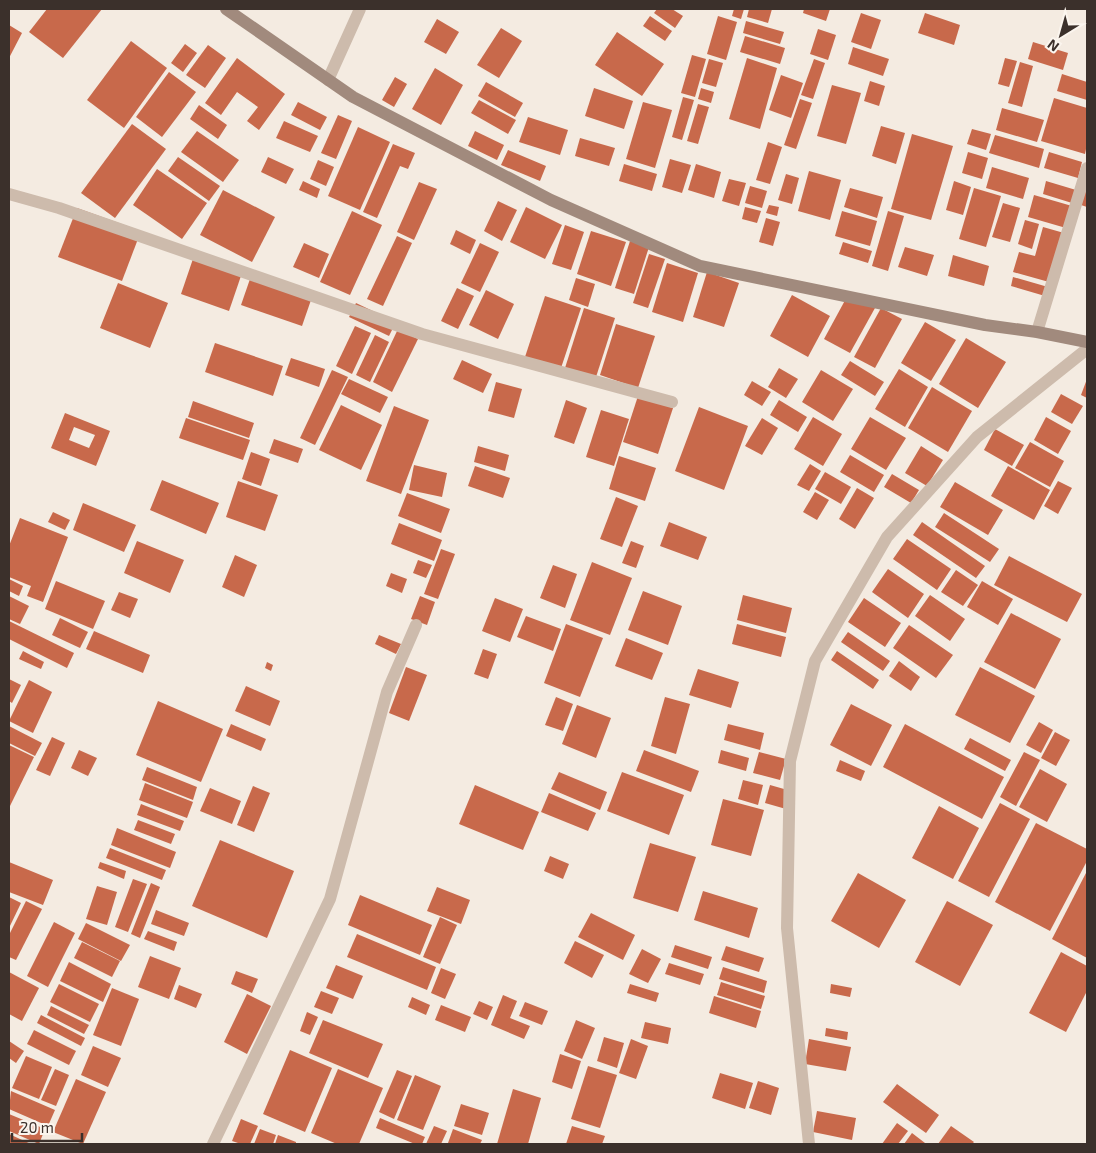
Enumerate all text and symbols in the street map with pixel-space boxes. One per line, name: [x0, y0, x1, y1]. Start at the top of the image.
north arrow: [1036, 10, 1086, 60]
text: N: [1044, 36, 1062, 56]
scale bar: [12, 1110, 82, 1142]
text: 20 m: [20, 1118, 54, 1136]

